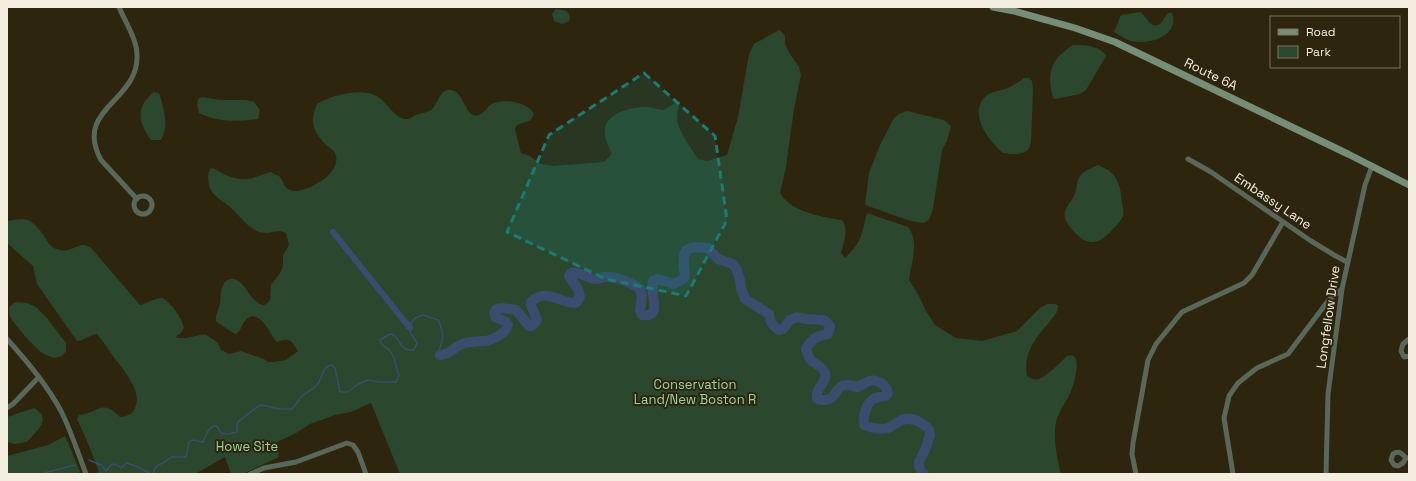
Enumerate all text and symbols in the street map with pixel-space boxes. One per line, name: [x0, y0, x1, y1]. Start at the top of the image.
legend: [1270, 16, 1400, 68]
text: Road: [1306, 24, 1335, 40]
text: Park: [1306, 44, 1331, 60]
street label: Route 6A: [1182, 54, 1240, 94]
street label: Embassy Lane: [1231, 169, 1315, 233]
street label: Longfellow Drive: [1312, 264, 1344, 370]
park label: Conservation Land/New Boston R: [634, 376, 756, 408]
park label: Howe Site: [216, 438, 278, 455]

